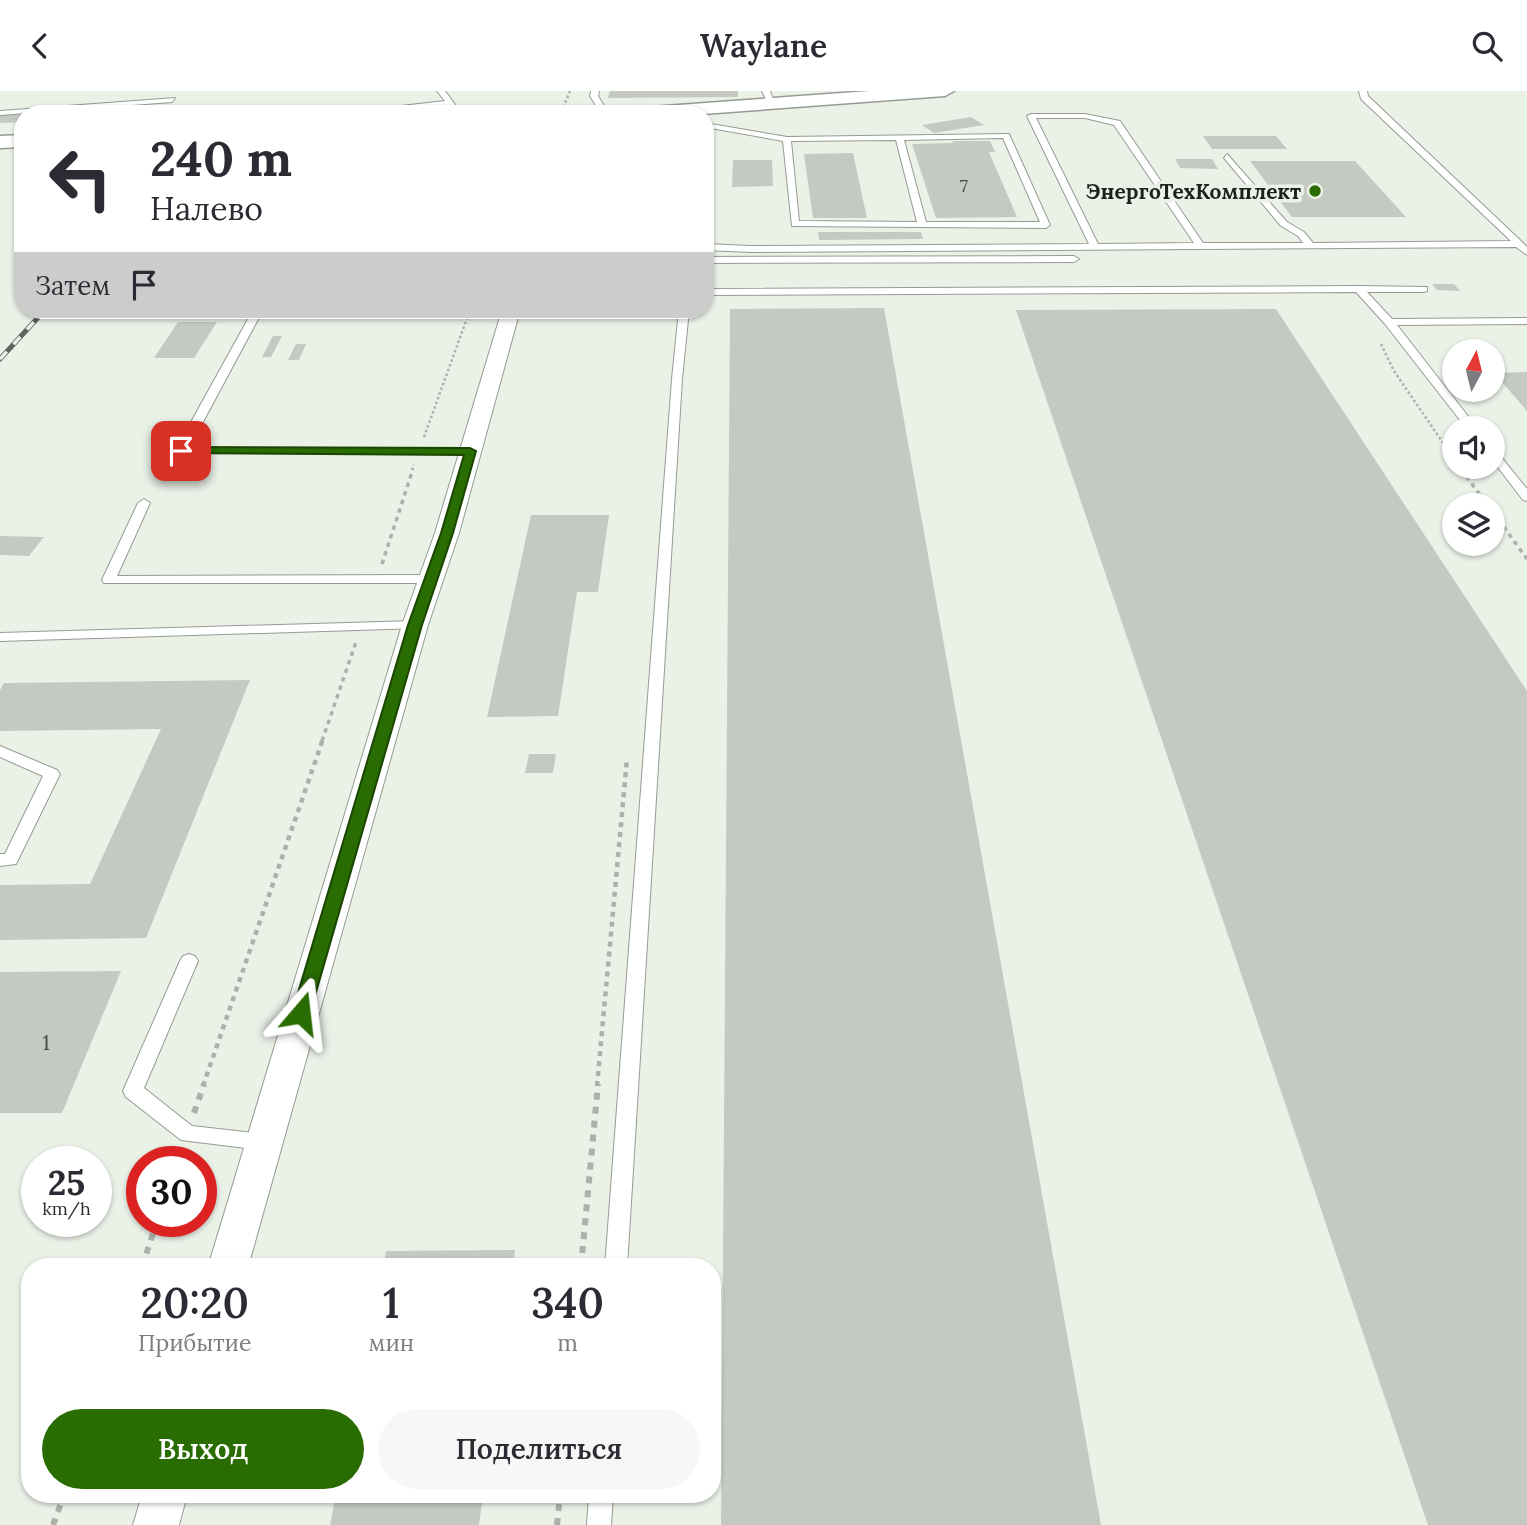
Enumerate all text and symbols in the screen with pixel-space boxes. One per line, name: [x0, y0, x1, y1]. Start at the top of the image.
text: Waylane: [700, 25, 827, 66]
icon: back: [21, 27, 59, 65]
icon: search: [1468, 27, 1506, 65]
text: 240 m: [150, 127, 292, 189]
icon: left: [35, 133, 126, 224]
house number: 7: [960, 174, 968, 197]
place label: ЭнергоТехКомплект: [1086, 178, 1301, 205]
marker: ЭнергоТехКомплект: [1307, 183, 1323, 199]
text: Налево: [150, 188, 263, 229]
icon: arrive: [125, 266, 163, 304]
text: Затем: [35, 269, 111, 302]
north arrow: [1442, 339, 1505, 403]
map controls: [1442, 339, 1505, 556]
button: sound: [1442, 416, 1505, 479]
pin: [151, 421, 211, 481]
icon: arrive: [162, 432, 200, 470]
button: layers: [1442, 493, 1505, 556]
position arrow: [264, 976, 338, 1050]
house number: 1: [42, 1029, 50, 1056]
speed limit sign: 30: [126, 1146, 217, 1237]
text: 25: [48, 1160, 85, 1205]
text: km/h: [42, 1197, 91, 1220]
text: 20:20: [141, 1276, 249, 1330]
text: 1: [383, 1276, 400, 1330]
text: 340: [531, 1276, 604, 1330]
text: Прибытие: [138, 1328, 251, 1357]
text: мин: [368, 1328, 414, 1357]
text: m: [557, 1328, 578, 1357]
button: Выход: [42, 1409, 364, 1489]
button: Поделиться: [378, 1409, 700, 1489]

